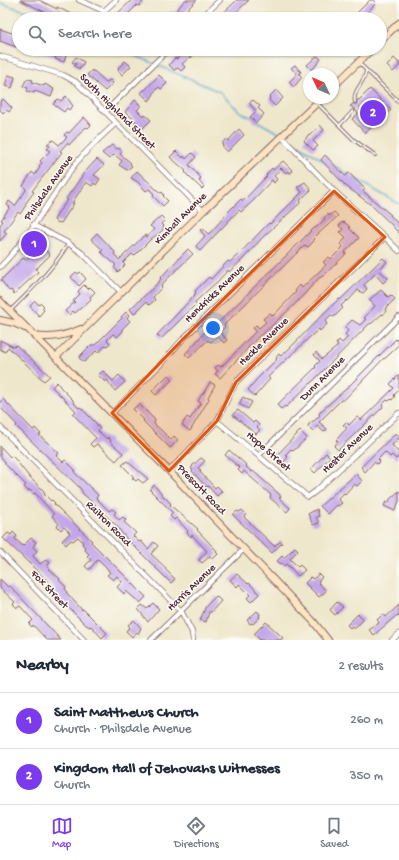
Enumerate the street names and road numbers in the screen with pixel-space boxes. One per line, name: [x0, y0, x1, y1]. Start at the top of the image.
street label: South Highland Street: [77, 72, 158, 153]
street label: Philsdale Avenue: [21, 153, 76, 224]
street label: Kimball Avenue: [152, 190, 210, 248]
street label: Hendricks Avenue: [183, 262, 248, 326]
street label: Heckle Avenue: [237, 315, 292, 369]
street label: Dunn Avenue: [297, 354, 348, 405]
street label: Hester Avenue: [320, 422, 376, 476]
street label: Hope Street: [243, 429, 294, 476]
street label: Prescott Road: [173, 462, 229, 519]
street label: Railton Road: [83, 499, 134, 550]
street label: Harris Avenue: [165, 562, 219, 614]
street label: Fox Street: [27, 567, 71, 613]

